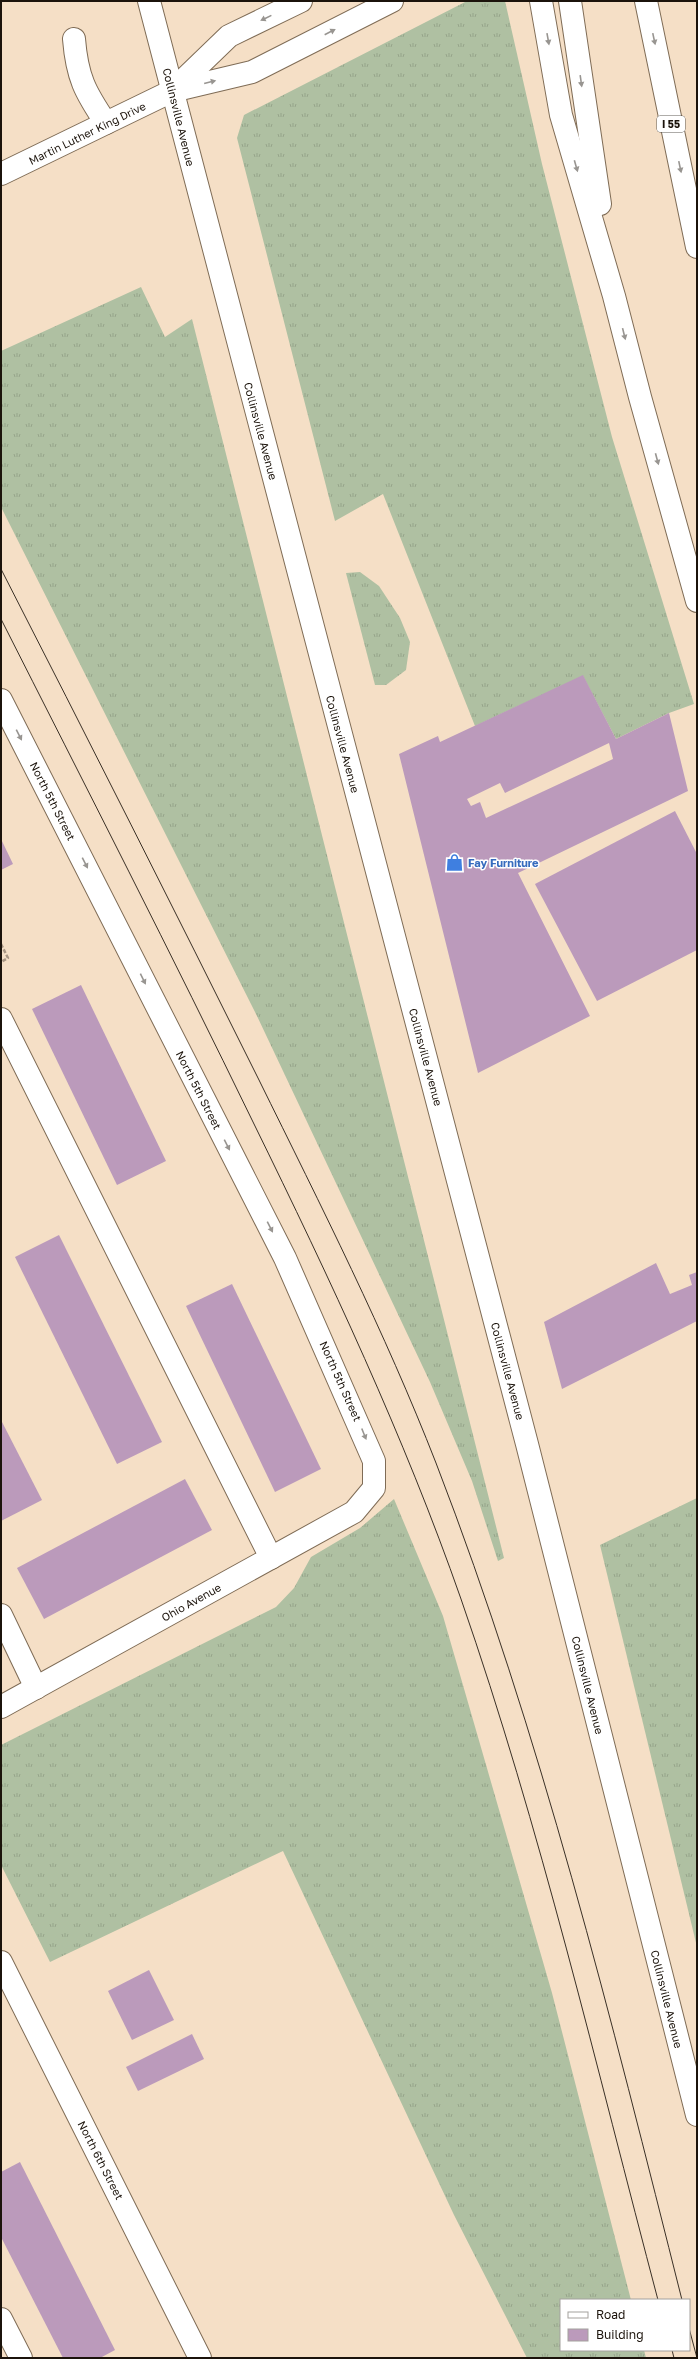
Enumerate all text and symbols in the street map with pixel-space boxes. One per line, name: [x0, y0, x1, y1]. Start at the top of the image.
one-way arrow: [260, 15, 271, 21]
one-way arrow: [324, 29, 335, 35]
one-way arrow: [545, 33, 551, 45]
one-way arrow: [651, 33, 657, 45]
street label: Collinsville Avenue: [161, 67, 197, 167]
one-way arrow: [578, 75, 584, 87]
one-way arrow: [204, 78, 217, 84]
street label: Martin Luther King Drive: [26, 99, 148, 167]
road number: I 55: [657, 116, 685, 132]
one-way arrow: [573, 160, 579, 172]
one-way arrow: [677, 160, 683, 173]
one-way arrow: [621, 328, 627, 340]
street label: Collinsville Avenue: [242, 381, 280, 481]
one-way arrow: [654, 454, 660, 466]
street label: Collinsville Avenue: [324, 694, 362, 794]
one-way arrow: [16, 729, 22, 740]
street label: North 5th Street: [28, 760, 78, 842]
shop icon: Fay Furniture: [445, 852, 465, 872]
place label: Fay Furniture: [468, 856, 539, 869]
one-way arrow: [81, 857, 88, 869]
one-way arrow: [140, 973, 146, 985]
street label: Collinsville Avenue: [407, 1007, 445, 1107]
street label: North 5th Street: [174, 1049, 224, 1131]
one-way arrow: [224, 1139, 231, 1150]
one-way arrow: [266, 1221, 273, 1233]
street label: Collinsville Avenue: [489, 1321, 527, 1421]
street label: North 5th Street: [318, 1339, 364, 1423]
one-way arrow: [361, 1429, 367, 1440]
street label: Ohio Avenue: [159, 1580, 223, 1624]
street label: Collinsville Avenue: [570, 1635, 606, 1735]
street label: Collinsville Avenue: [649, 1949, 685, 2049]
street label: North 6th Street: [76, 2119, 126, 2201]
legend: [560, 2299, 690, 2351]
text: Road: [596, 2307, 625, 2322]
text: Building: [596, 2327, 644, 2342]

